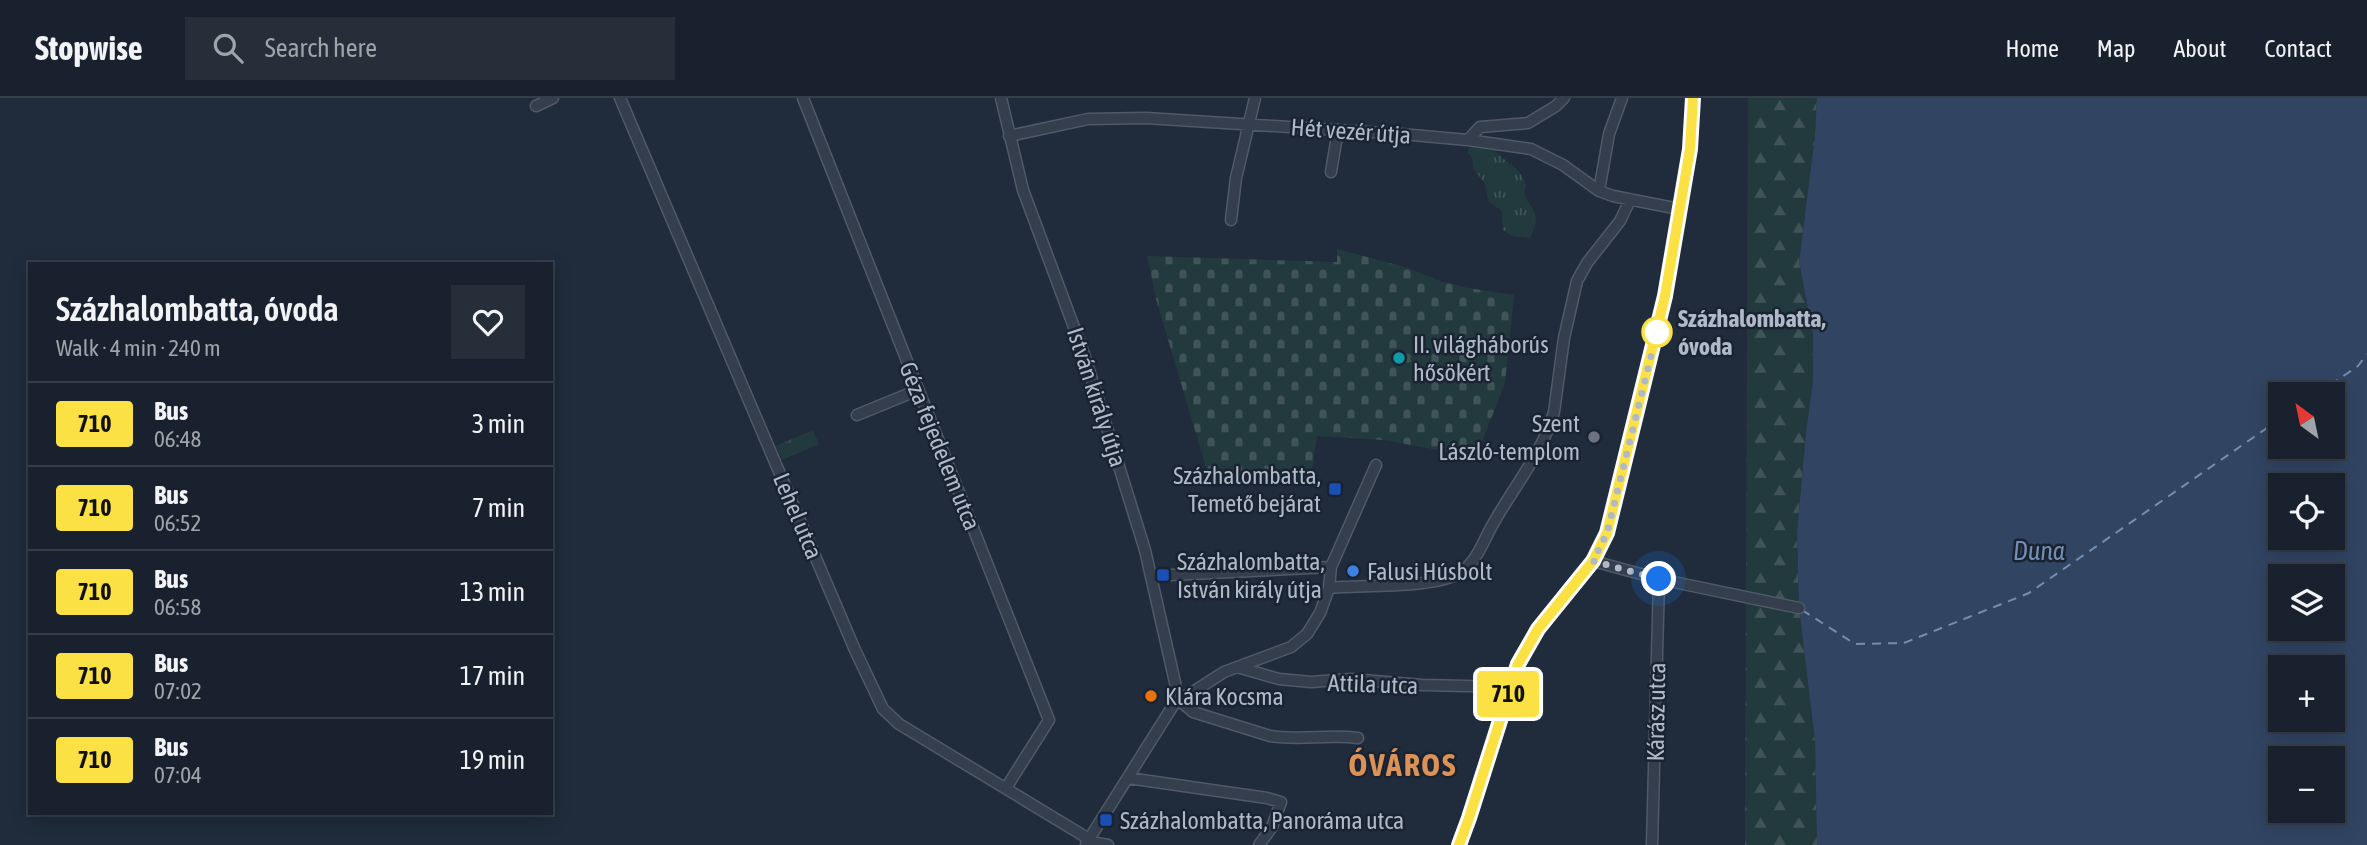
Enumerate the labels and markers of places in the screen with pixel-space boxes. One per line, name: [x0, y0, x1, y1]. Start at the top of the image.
place label: Százhalombatta, óvoda: [1678, 305, 1826, 360]
marker: Százhalombatta, óvoda: [1642, 317, 1672, 347]
place label: II. világháborús hősökért: [1413, 331, 1549, 386]
marker: II. világháborús hősökért: [1391, 350, 1407, 366]
place label: Szent László-templom: [1438, 410, 1580, 465]
marker: Szent László-templom: [1586, 429, 1602, 445]
place label: Százhalombatta, Temető bejárat: [1173, 462, 1321, 517]
marker: Százhalombatta, Temető bejárat: [1327, 481, 1343, 497]
place label: Százhalombatta, István király útja: [1177, 548, 1325, 603]
place label: Falusi Húsbolt: [1367, 558, 1493, 585]
marker: Falusi Húsbolt: [1345, 563, 1361, 579]
marker: Százhalombatta, István király útja: [1155, 567, 1171, 583]
place label: Klára Kocsma: [1165, 683, 1284, 710]
marker: Klára Kocsma: [1143, 688, 1159, 704]
place label: Százhalombatta, Panoráma utca: [1120, 807, 1404, 834]
marker: Százhalombatta, Panoráma utca: [1098, 812, 1114, 828]

